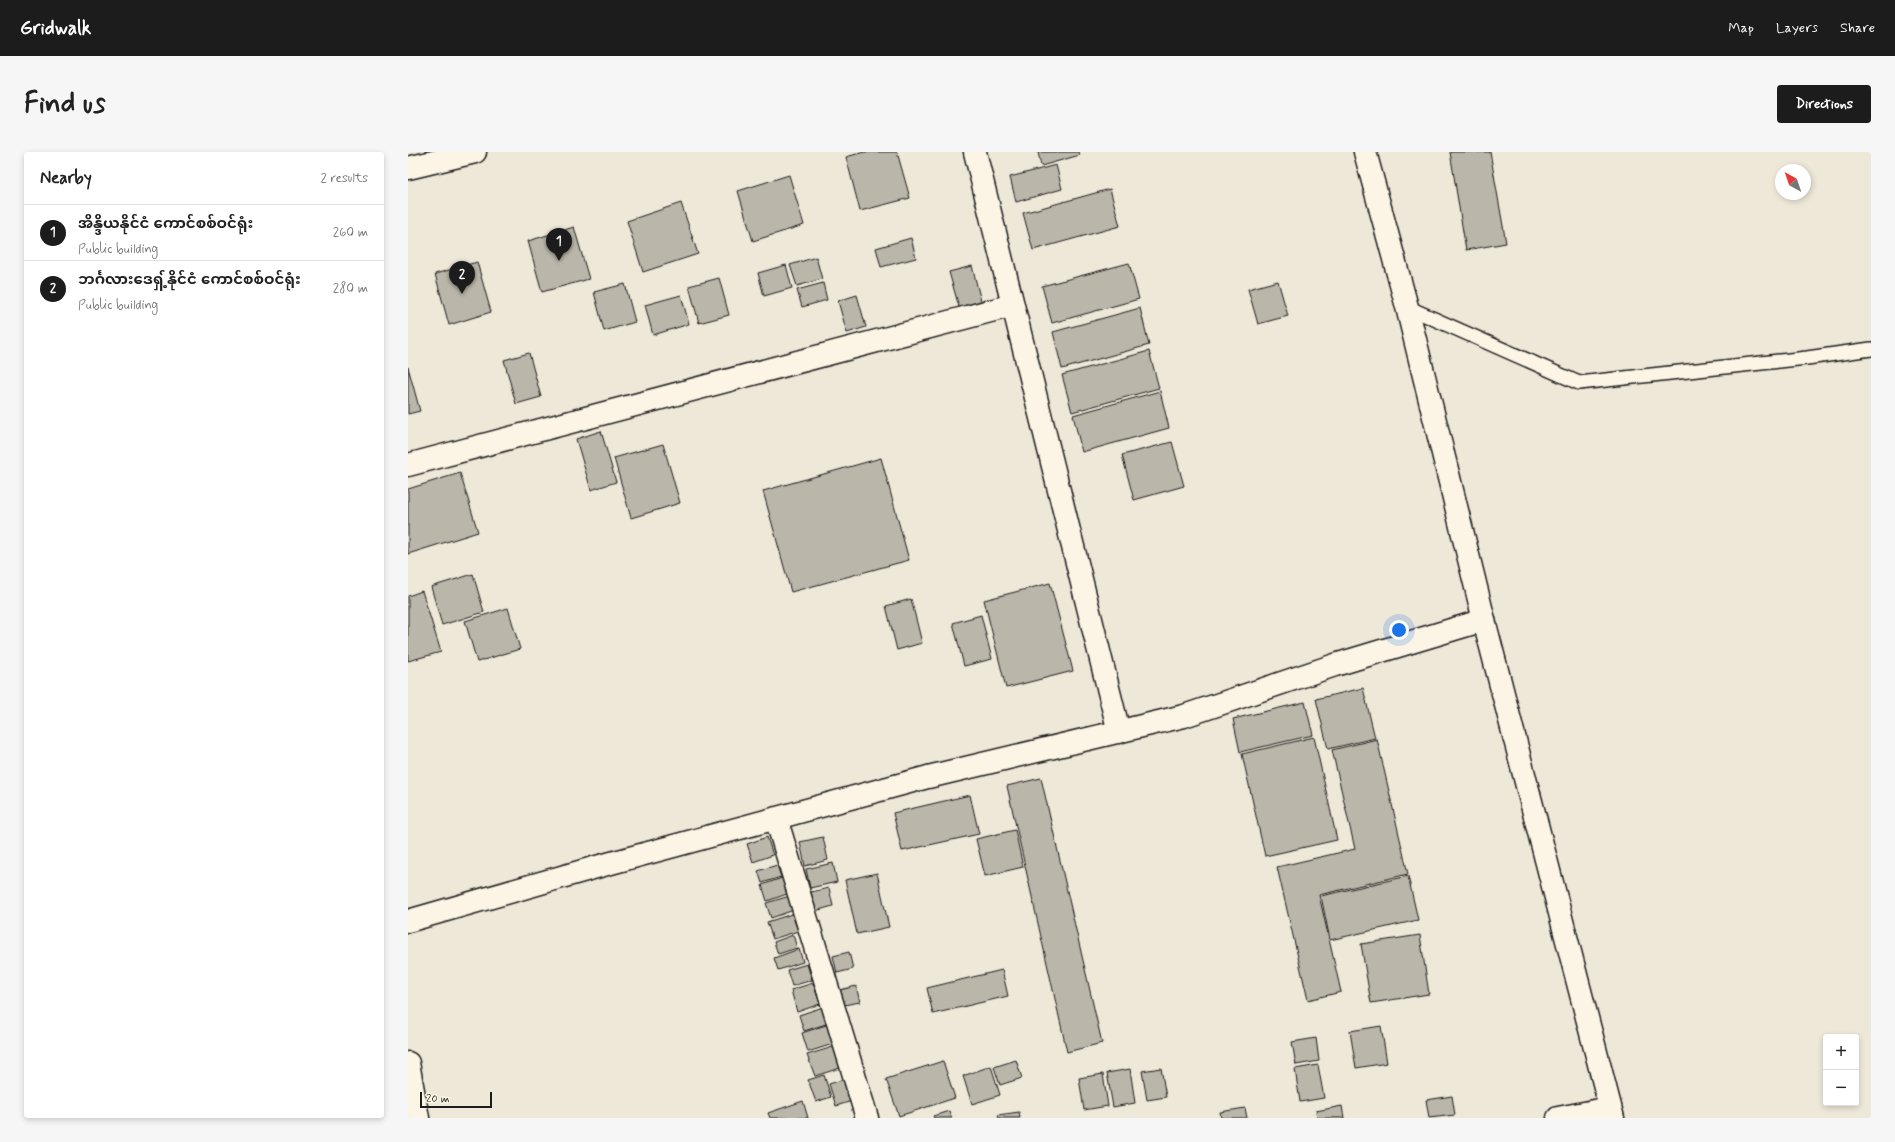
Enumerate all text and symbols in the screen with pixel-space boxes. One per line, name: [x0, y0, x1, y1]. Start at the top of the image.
text: Gridwalk: [20, 16, 91, 41]
text: Map: [1728, 19, 1754, 37]
text: Layers: [1776, 19, 1818, 37]
text: Share: [1840, 19, 1875, 37]
button: Directions: [1777, 85, 1871, 123]
text: Find us: [24, 86, 105, 123]
north arrow: [1775, 164, 1811, 200]
text: Nearby: [40, 167, 92, 189]
text: 2 results: [321, 170, 368, 187]
text: အိန္ဒိယနိုင်ငံ ကောင်စစ်ဝင်ရုံး: [78, 214, 253, 234]
text: 1: [50, 224, 56, 241]
text: 260 m: [333, 224, 368, 241]
pin: 1: [546, 228, 572, 261]
text: Public building: [78, 241, 158, 258]
pin: 2: [449, 261, 475, 294]
text: ဘင်္ဂလားဒေရှ့်နိုင်ငံ ကောင်စစ်ဝင်ရုံး: [78, 270, 301, 290]
text: 2: [50, 280, 56, 297]
text: 280 m: [333, 280, 368, 297]
text: Public building: [78, 297, 158, 314]
your location: [1389, 620, 1409, 640]
map controls: [1823, 1034, 1859, 1106]
button: +: [1823, 1034, 1859, 1070]
button: −: [1823, 1070, 1859, 1106]
scale bar: [420, 1090, 492, 1109]
text: 20 m: [426, 1092, 449, 1106]

